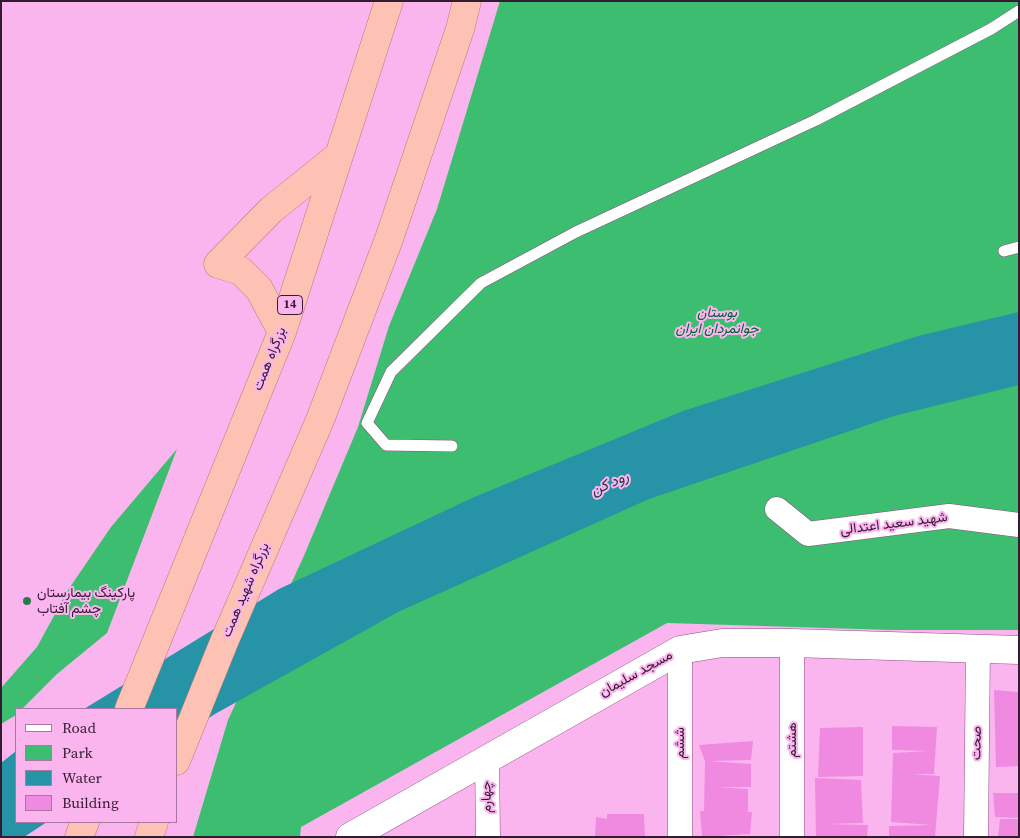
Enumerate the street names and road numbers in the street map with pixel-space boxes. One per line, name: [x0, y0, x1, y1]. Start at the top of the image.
road number: 14: [278, 296, 302, 314]
street label: بزرگراه همت: [250, 325, 290, 393]
street label: شهید سعید اعتدالی: [839, 509, 949, 539]
street label: بزرگراه شهید همت: [219, 540, 273, 640]
street label: مسجد سلیمان: [596, 647, 676, 701]
street label: هشتم: [784, 722, 800, 758]
street label: صحت: [968, 726, 986, 760]
street label: ششم: [672, 727, 688, 759]
street label: چهارم: [478, 781, 496, 813]

